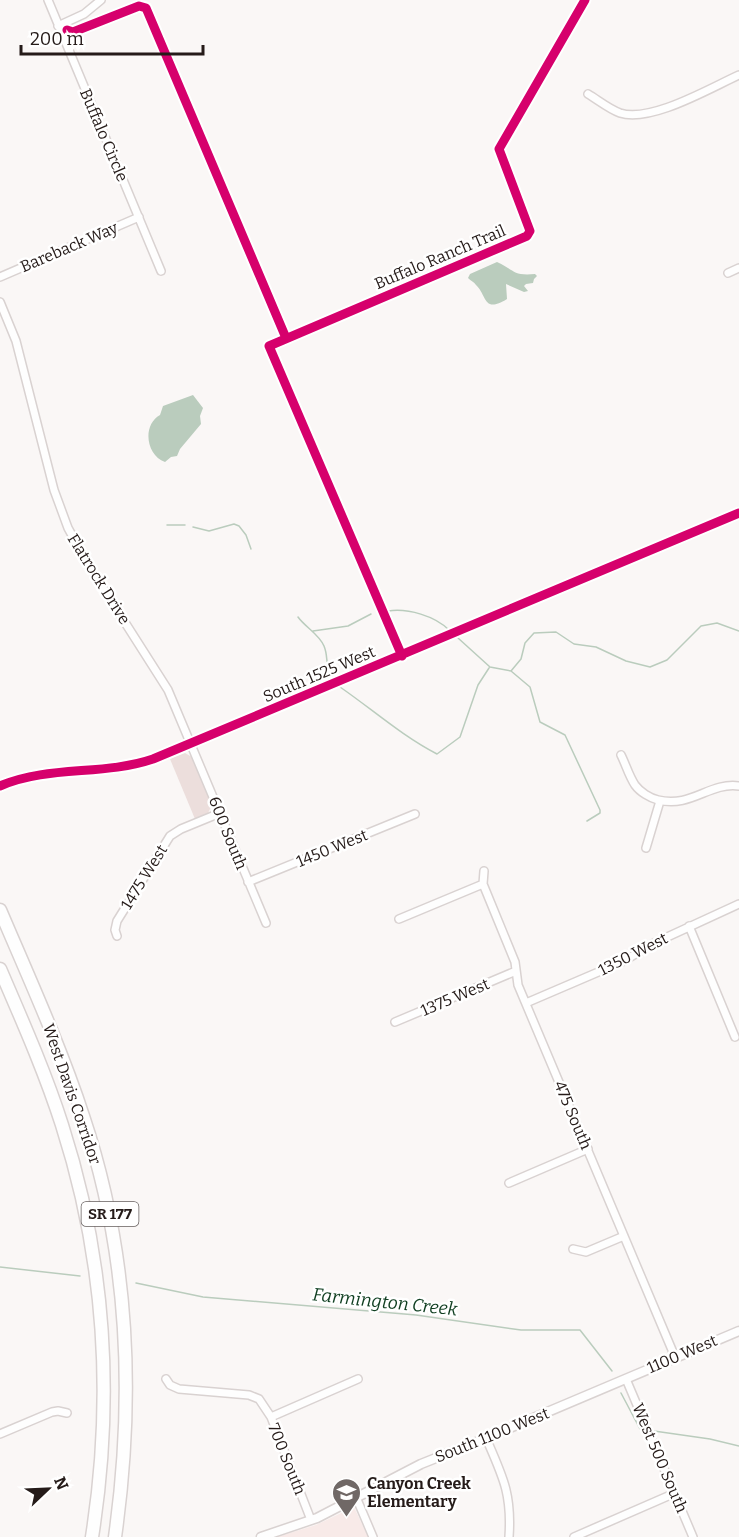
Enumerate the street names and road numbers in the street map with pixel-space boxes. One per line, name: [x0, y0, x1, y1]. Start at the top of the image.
street label: Buffalo Circle: [76, 86, 132, 184]
street label: Bareback Way: [17, 218, 121, 276]
street label: Buffalo Ranch Trail: [372, 221, 509, 293]
street label: Flatrock Drive: [64, 530, 134, 628]
street label: South 1525 West: [260, 642, 378, 706]
street label: 600 South: [205, 794, 251, 872]
street label: 1450 West: [294, 825, 371, 871]
street label: 1475 West: [117, 841, 171, 913]
street label: 1350 West: [595, 928, 671, 979]
street label: 1375 West: [418, 974, 492, 1020]
street label: West Davis Corridor: [39, 1021, 105, 1167]
street label: 475 South: [550, 1078, 596, 1152]
road number: SR 177: [82, 1202, 138, 1226]
street label: 1100 West: [644, 1331, 720, 1377]
street label: West 500 South: [628, 1400, 692, 1516]
street label: South 1100 West: [432, 1403, 552, 1467]
street label: 700 South: [264, 1420, 310, 1498]

